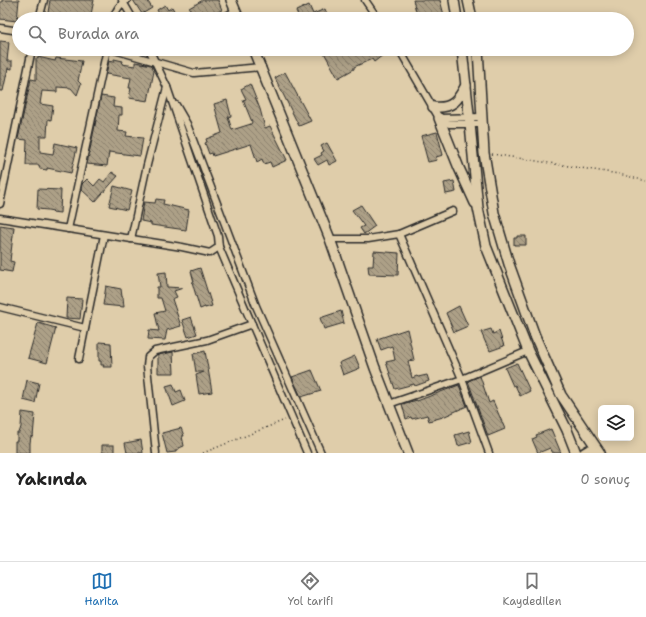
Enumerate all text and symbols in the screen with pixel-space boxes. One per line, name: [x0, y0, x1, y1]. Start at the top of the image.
search box: [12, 12, 634, 56]
icon: search: [26, 23, 48, 45]
text: Burada ara: [58, 24, 139, 44]
map controls: [598, 405, 634, 441]
button: layers: [598, 405, 634, 441]
text: Yakında: [16, 468, 87, 490]
text: 0 sonuç: [581, 471, 630, 488]
tab: Harita: [85, 570, 118, 609]
tab: Yol tarifi: [288, 570, 333, 609]
tab: Kaydedilen: [503, 570, 561, 609]

